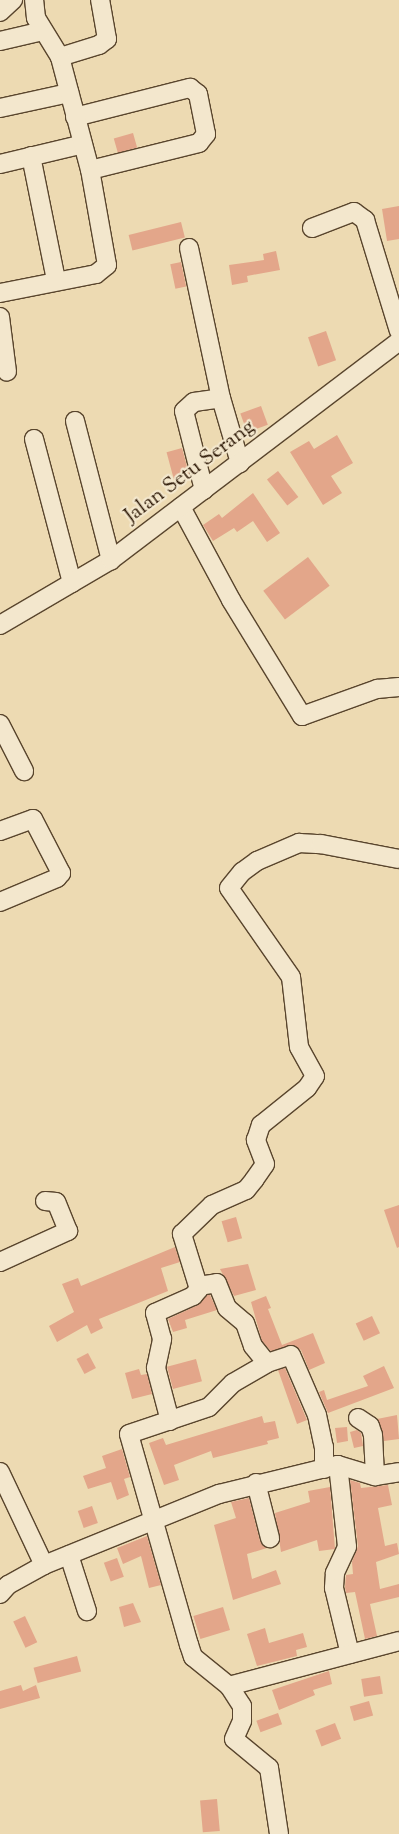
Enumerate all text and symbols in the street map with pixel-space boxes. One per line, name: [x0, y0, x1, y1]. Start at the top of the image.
street label: Jalan Setu Serang: [120, 415, 260, 529]

